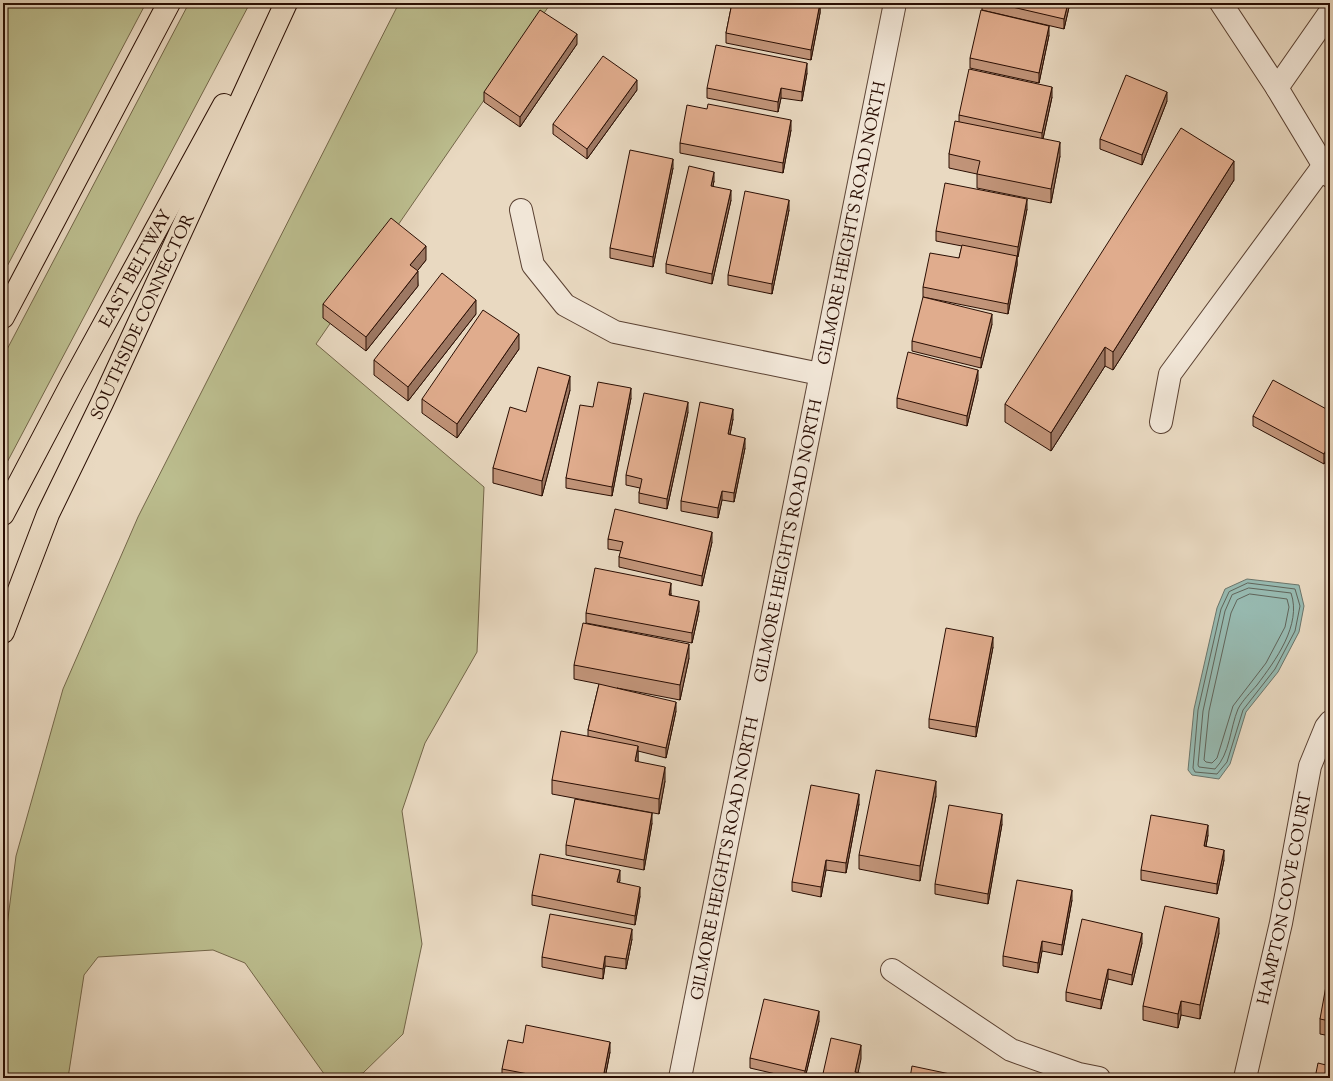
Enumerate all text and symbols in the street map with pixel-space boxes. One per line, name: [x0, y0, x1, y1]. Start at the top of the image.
street label: GILMORE HEIGHTS ROAD NORTH: [813, 79, 893, 367]
street label: EAST BELTWAY: [95, 206, 179, 332]
street label: SOUTHSIDE CONNECTOR: [86, 209, 202, 425]
street label: GILMORE HEIGHTS ROAD NORTH: [749, 397, 830, 685]
street label: GILMORE HEIGHTS ROAD NORTH: [686, 714, 766, 1003]
street label: HAMPTON COVE COURT: [1252, 790, 1319, 1007]

